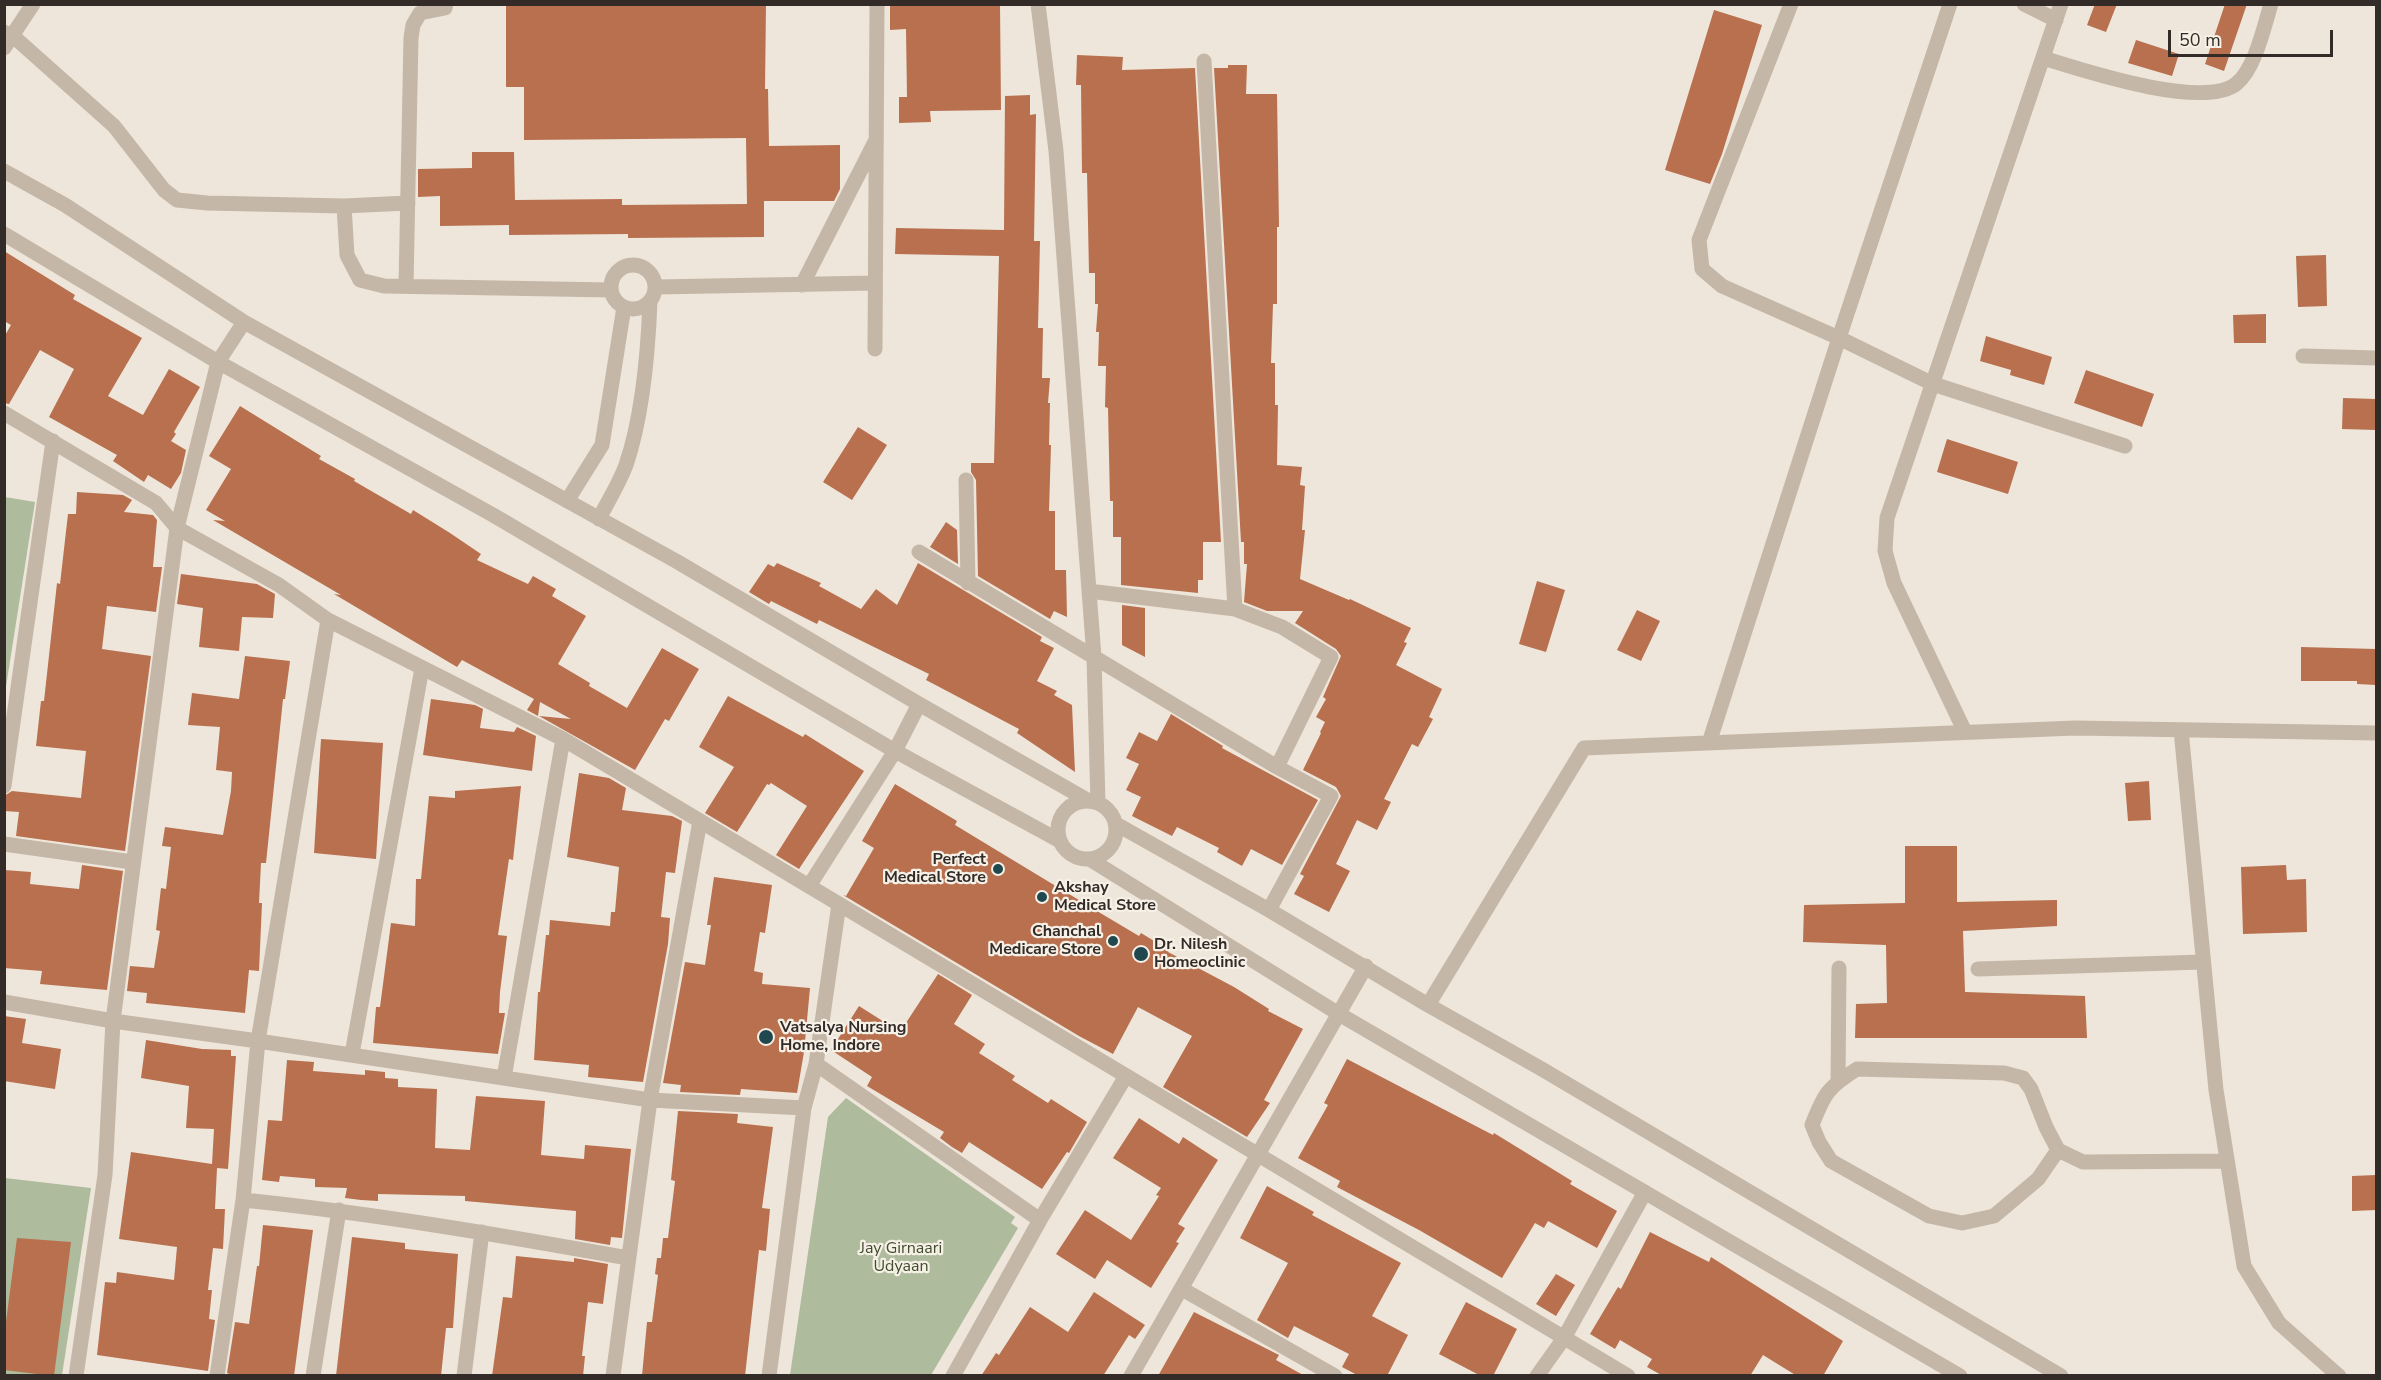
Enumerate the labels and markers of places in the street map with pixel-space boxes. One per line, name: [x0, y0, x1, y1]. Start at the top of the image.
place label: Perfect Medical Store: [884, 850, 986, 888]
marker: Perfect Medical Store: [991, 862, 1005, 876]
place label: Akshay Medical Store: [1054, 878, 1156, 916]
marker: Akshay Medical Store: [1035, 890, 1049, 904]
place label: Chanchal Medicare Store: [989, 922, 1101, 960]
marker: Chanchal Medicare Store: [1106, 934, 1120, 948]
place label: Dr. Nilesh Homeoclinic: [1154, 935, 1245, 973]
marker: Dr. Nilesh Homeoclinic: [1132, 945, 1150, 963]
place label: Vatsalya Nursing Home, Indore: [780, 1018, 906, 1056]
marker: Vatsalya Nursing Home, Indore: [757, 1028, 775, 1046]

